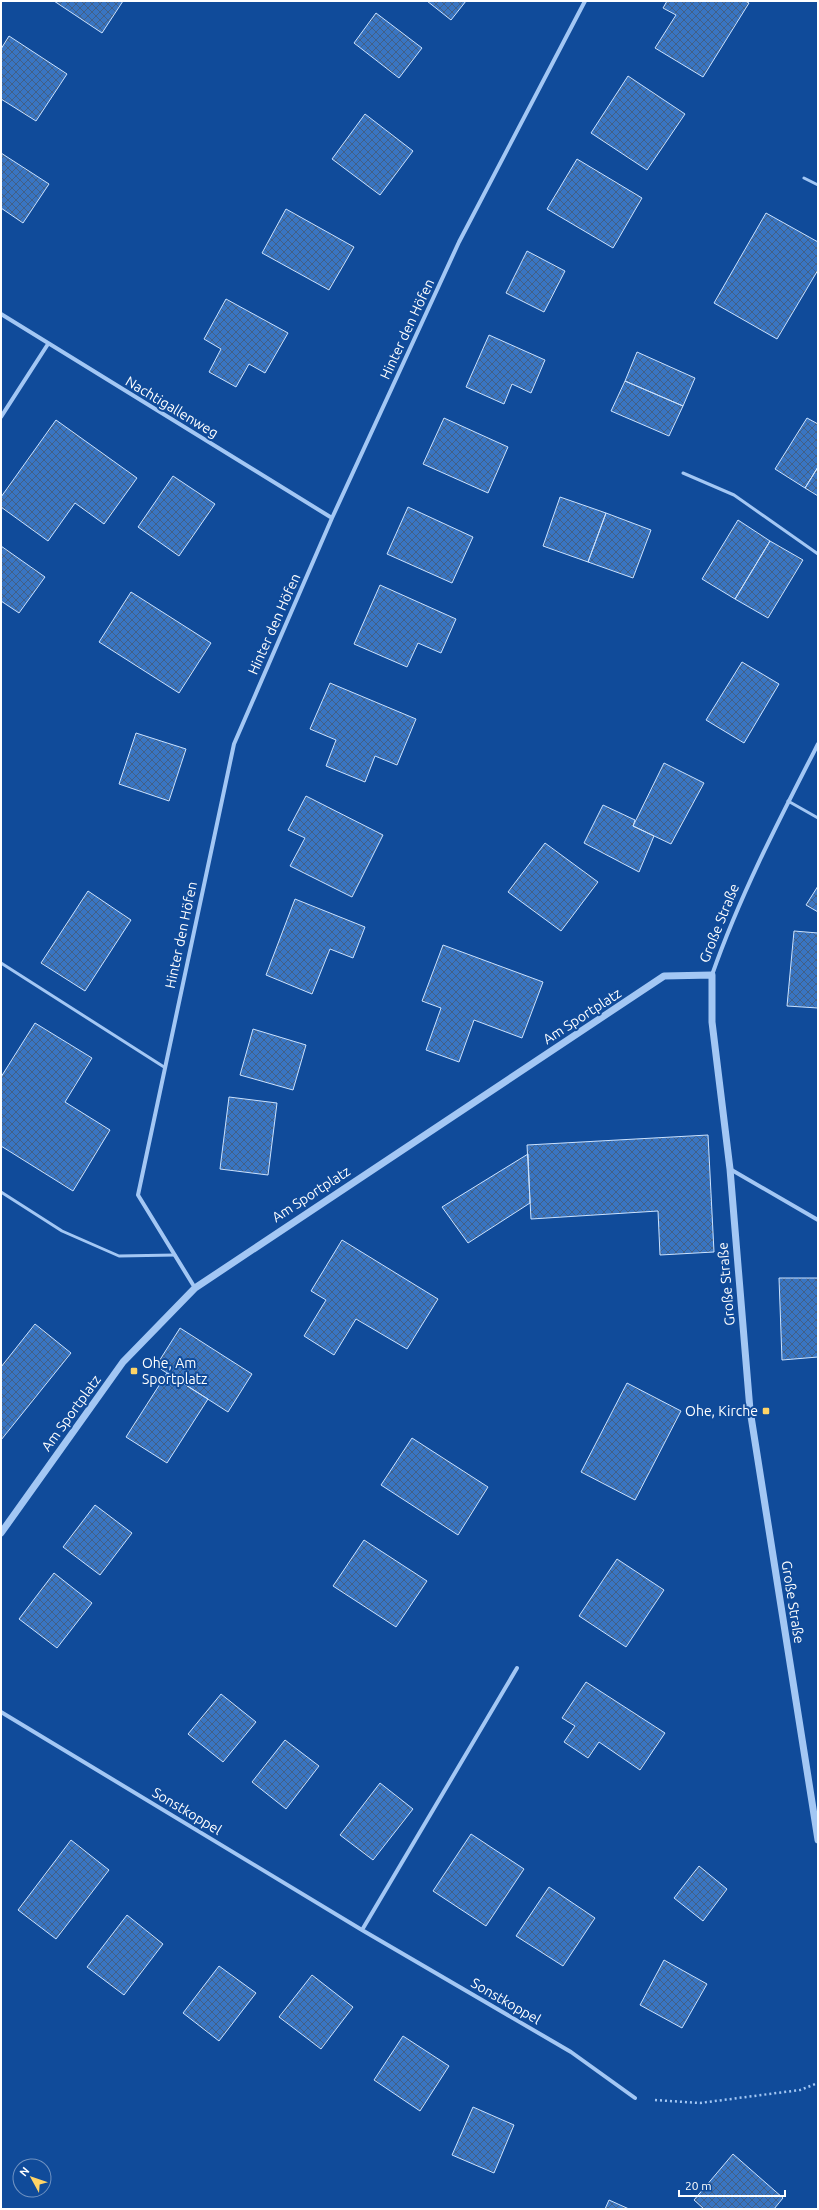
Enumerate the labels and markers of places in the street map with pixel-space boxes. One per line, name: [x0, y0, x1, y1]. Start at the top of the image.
place label: Ohe, Am Sportplatz: [142, 1355, 208, 1387]
marker: Ohe, Am Sportplatz: [129, 1366, 139, 1376]
place label: Ohe, Kirche: [685, 1403, 758, 1419]
marker: Ohe, Kirche: [761, 1406, 771, 1416]

